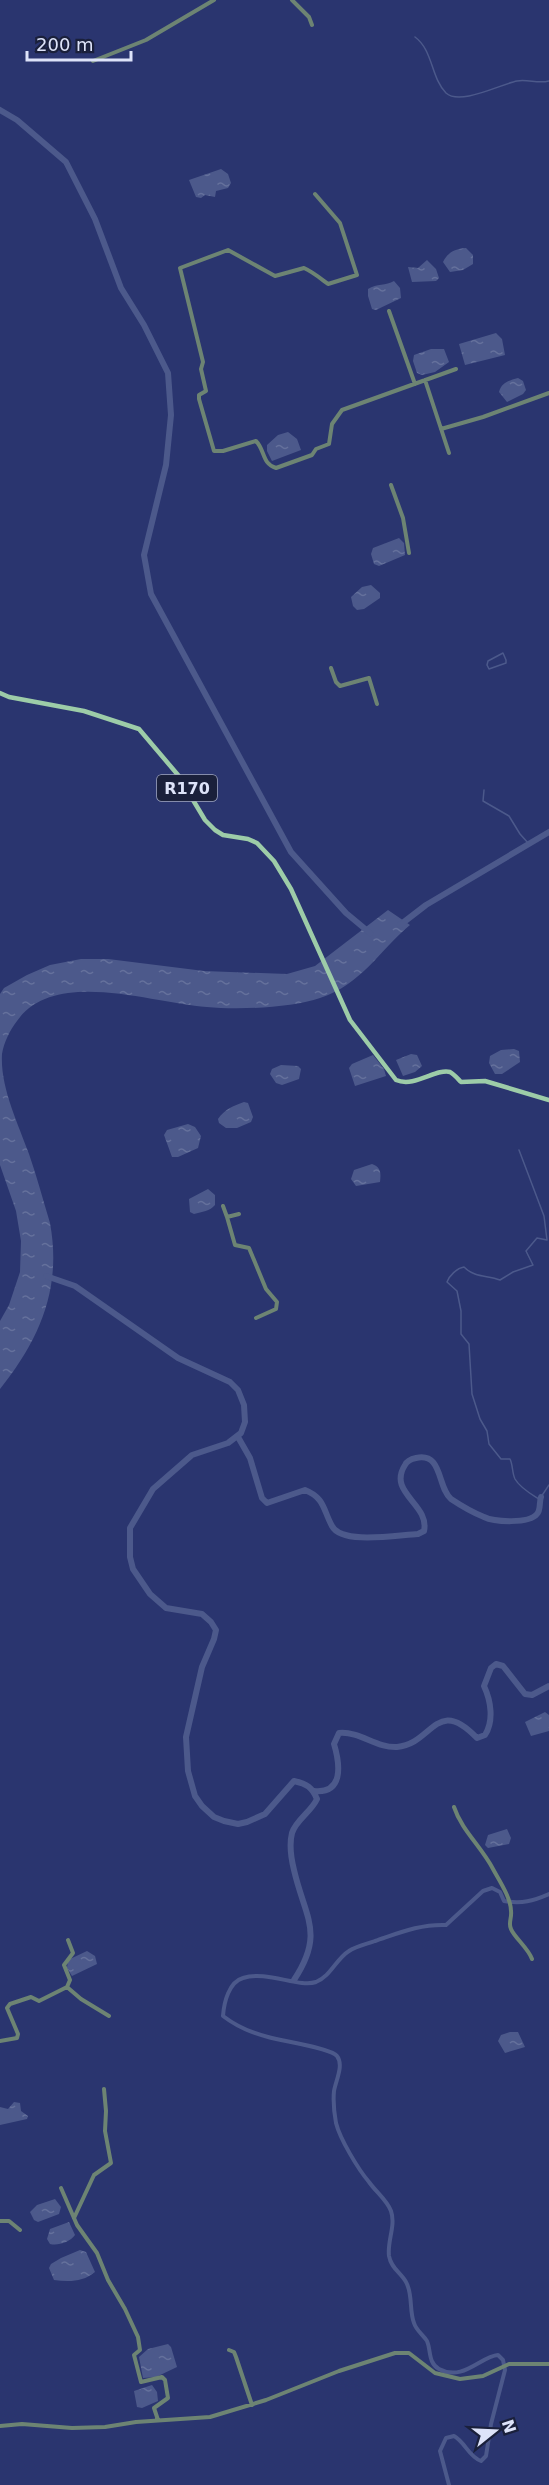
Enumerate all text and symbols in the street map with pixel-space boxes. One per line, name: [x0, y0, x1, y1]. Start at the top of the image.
scale bar: [27, 24, 130, 62]
text: 200 m: [36, 34, 94, 55]
road number: R170: [157, 775, 217, 801]
north arrow: [465, 2401, 525, 2461]
text: N: [498, 2417, 520, 2436]

